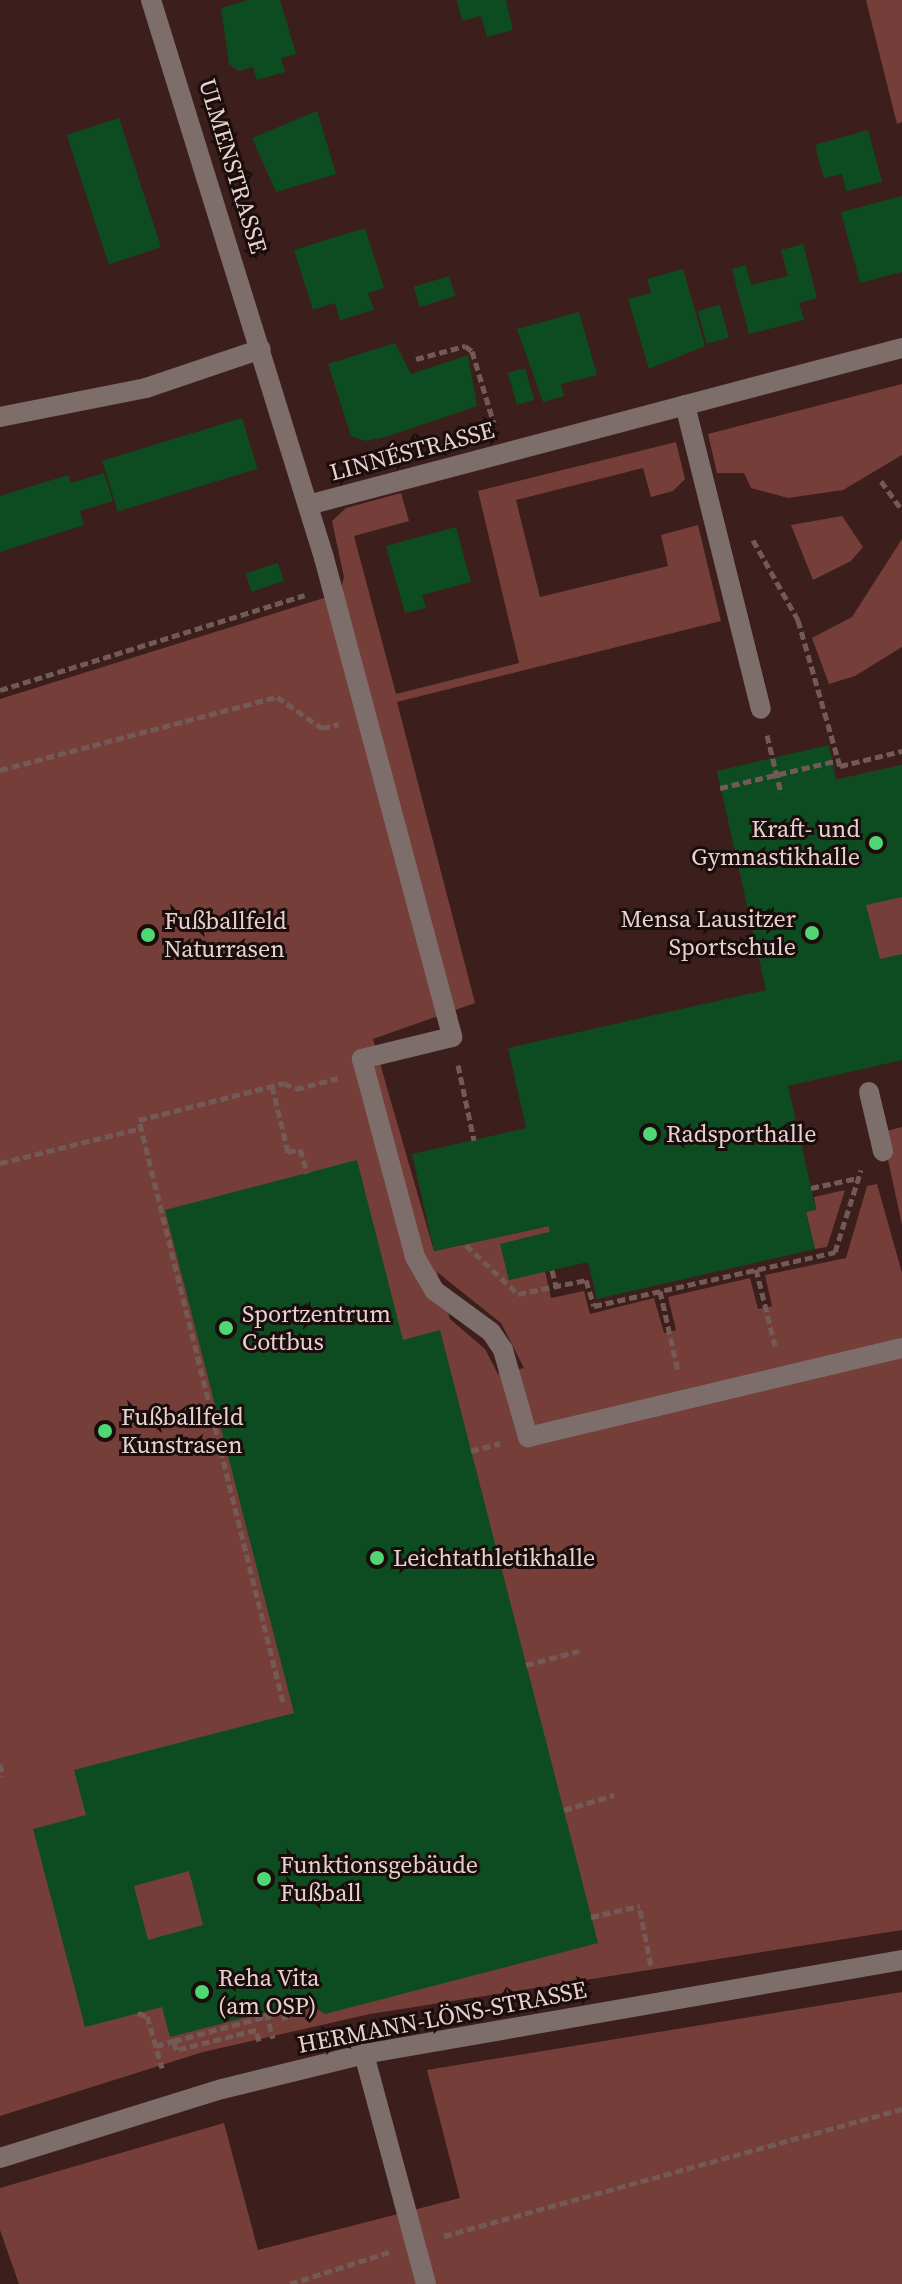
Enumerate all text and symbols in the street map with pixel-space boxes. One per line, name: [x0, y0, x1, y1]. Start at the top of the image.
street label: ULMENSTRASSE: [193, 75, 273, 257]
street label: LINNÉSTRASSE: [327, 415, 497, 487]
place label: Kraft- und Gymnastikhalle: [691, 815, 860, 871]
marker: Kraft- und Gymnastikhalle: [867, 834, 885, 852]
place label: Mensa Lausitzer Sportschule: [621, 905, 796, 961]
place label: Fußballfeld Naturrasen: [164, 907, 287, 963]
marker: Mensa Lausitzer Sportschule: [803, 924, 821, 942]
marker: Fußballfeld Naturrasen: [139, 926, 157, 944]
place label: Radsporthalle: [666, 1120, 816, 1148]
marker: Radsporthalle: [641, 1125, 659, 1143]
place label: Sportzentrum Cottbus: [242, 1300, 391, 1356]
marker: Sportzentrum Cottbus: [217, 1319, 235, 1337]
place label: Fußballfeld Kunstrasen: [121, 1403, 244, 1459]
marker: Fußballfeld Kunstrasen: [96, 1422, 114, 1440]
place label: Leichtathletikhalle: [393, 1544, 595, 1572]
marker: Leichtathletikhalle: [368, 1549, 386, 1567]
place label: Funktionsgebäude Fußball: [280, 1851, 478, 1907]
marker: Funktionsgebäude Fußball: [255, 1870, 273, 1888]
place label: Reha Vita (am OSP): [218, 1964, 320, 2020]
street label: HERMANN-LÖNS-STRASSE: [295, 1975, 589, 2059]
marker: Reha Vita (am OSP): [193, 1983, 211, 2001]

